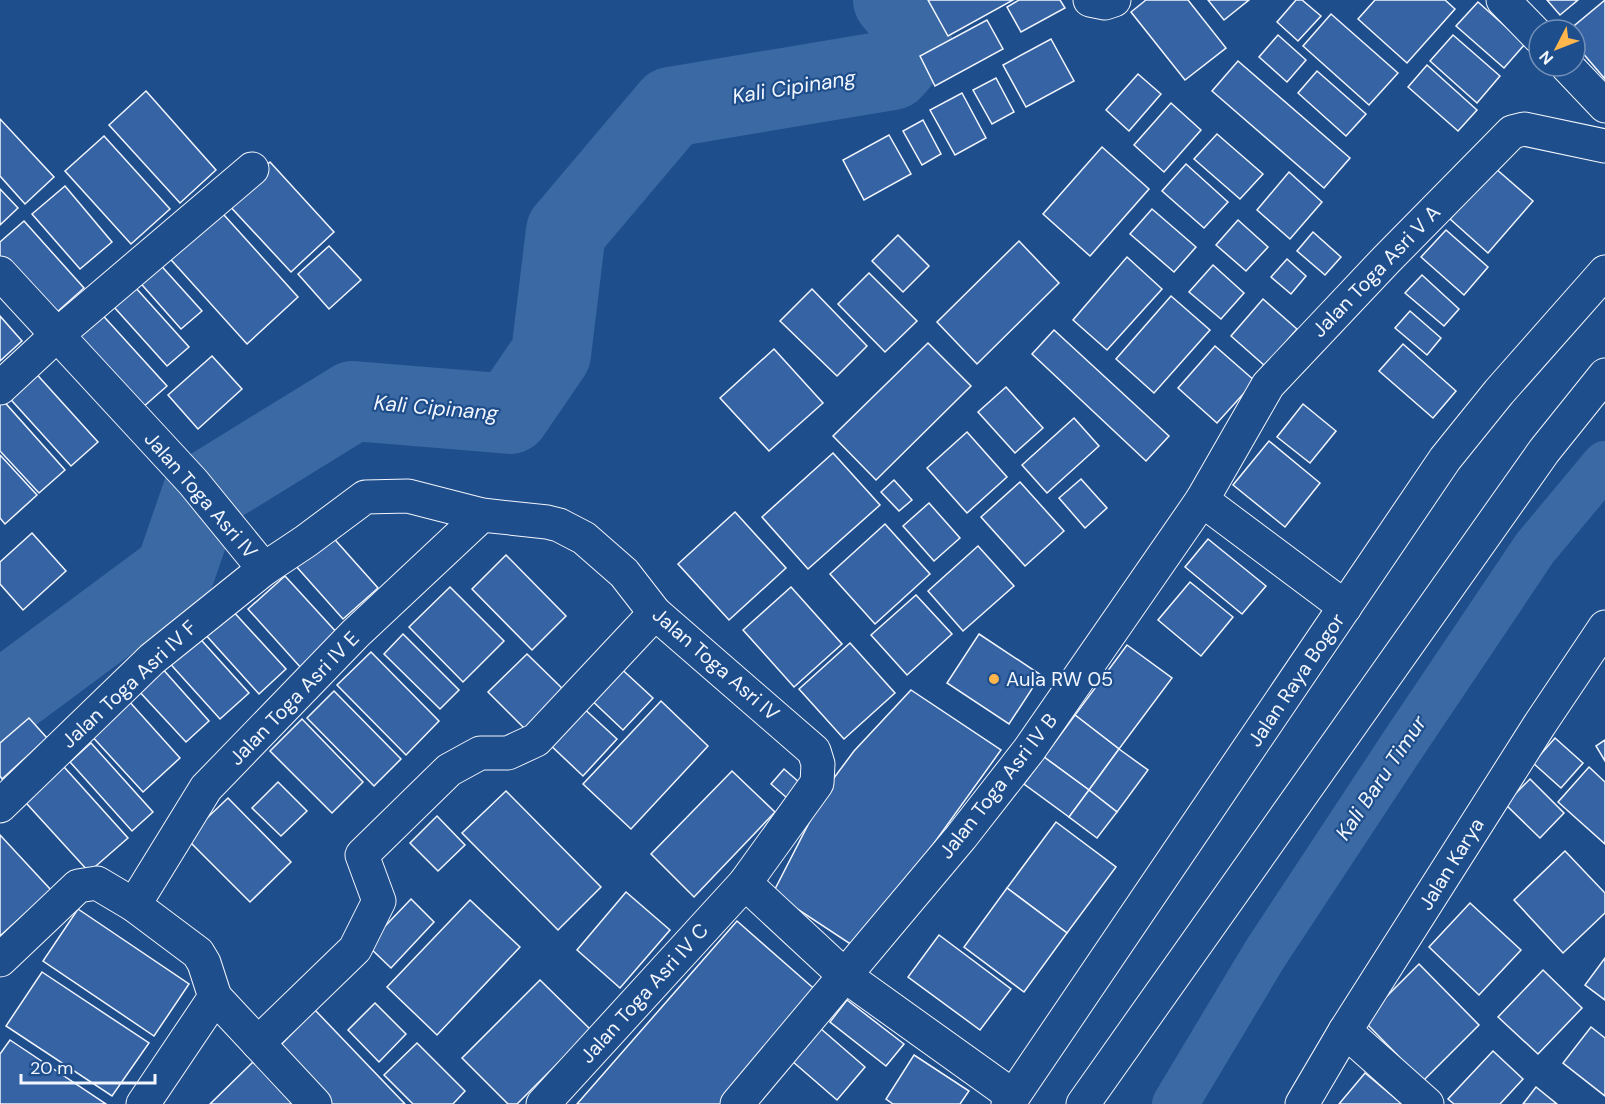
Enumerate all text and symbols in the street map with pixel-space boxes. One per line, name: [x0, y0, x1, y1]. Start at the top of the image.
north arrow: [1527, 18, 1587, 78]
text: N: [1535, 46, 1558, 69]
water label: Kali Cipinang: [730, 63, 858, 111]
street label: Jalan Toga Asri V A: [1306, 199, 1446, 343]
water label: Kali Cipinang: [373, 389, 500, 427]
street label: Jalan Toga Asri IV: [139, 426, 263, 564]
street label: Jalan Toga Asri IV: [647, 602, 785, 726]
street label: Jalan Raya Bogor: [1242, 608, 1350, 752]
street label: Jalan Toga Asri IV F: [56, 614, 203, 754]
street label: Jalan Toga Asri IV E: [223, 625, 365, 771]
place label: Aula RW 05: [1006, 666, 1113, 692]
marker: Aula RW 05: [987, 672, 1001, 686]
street label: Jalan Toga Asri IV B: [933, 708, 1063, 864]
water label: Kali Baru Timur: [1329, 709, 1434, 846]
street label: Jalan Karya: [1412, 813, 1490, 915]
street label: Jalan Toga Asri IV C: [574, 917, 714, 1069]
scale bar: [21, 1047, 154, 1085]
text: 20 m: [30, 1056, 73, 1080]

